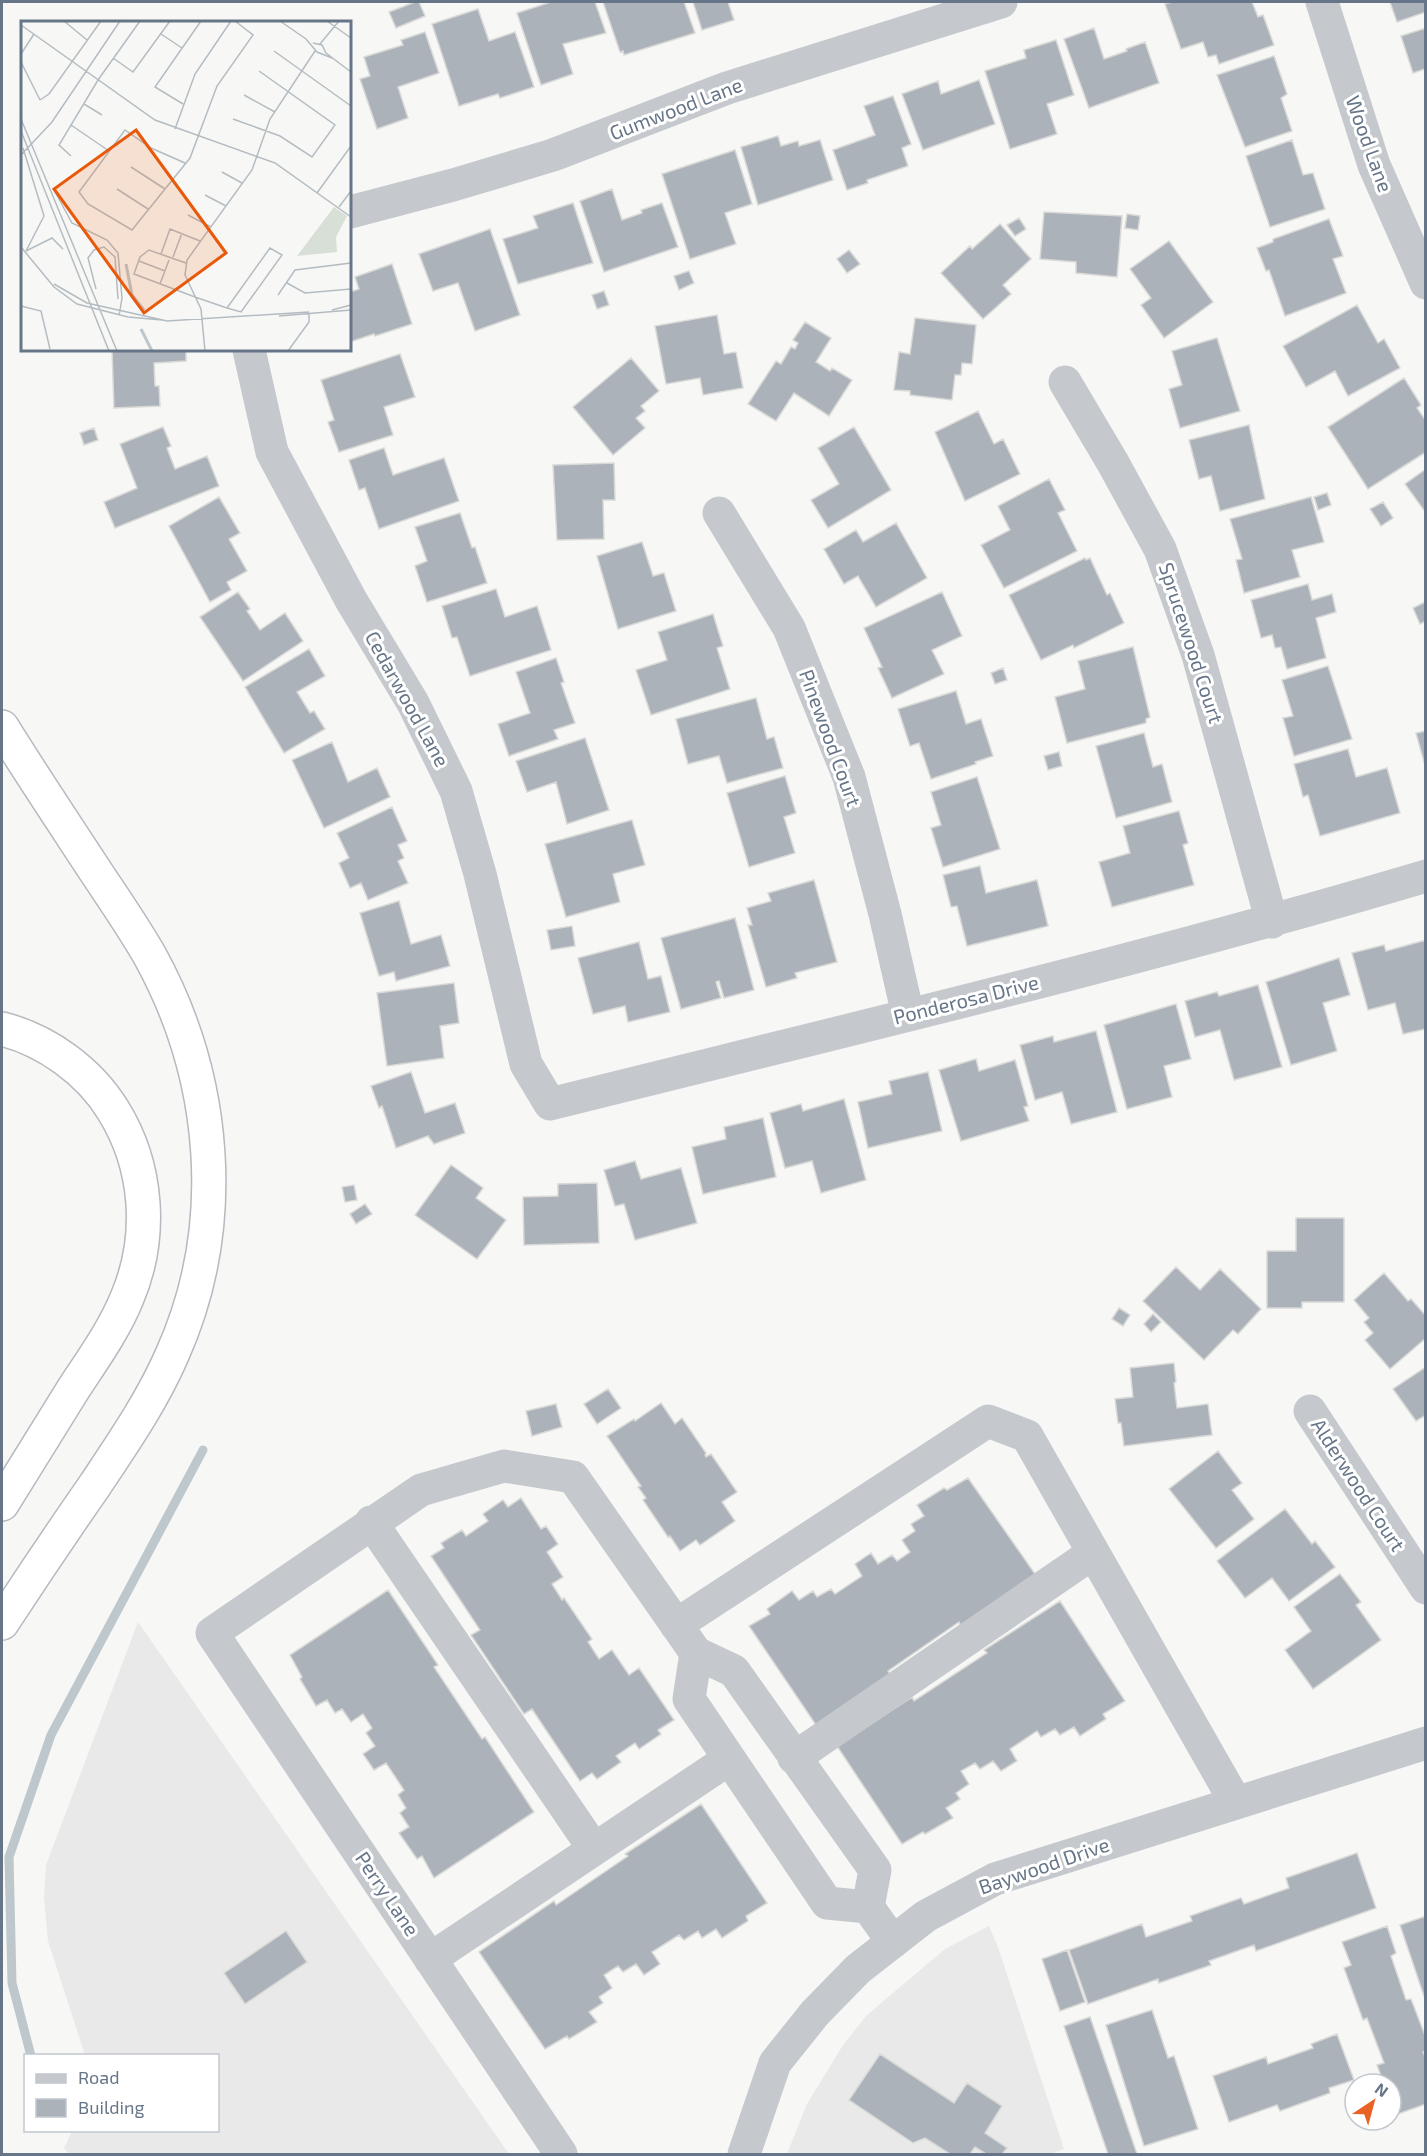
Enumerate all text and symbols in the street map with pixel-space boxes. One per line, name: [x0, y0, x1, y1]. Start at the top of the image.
inset map: [21, 21, 351, 351]
street label: Gumwood Lane: [606, 72, 745, 144]
street label: Wood Lane: [1341, 92, 1398, 195]
street label: Sprucewood Court: [1155, 559, 1229, 726]
street label: Cedarwood Lane: [361, 627, 455, 770]
street label: Pinewood Court: [795, 666, 867, 810]
street label: Ponderosa Drive: [891, 969, 1041, 1029]
street label: Alderwood Court: [1307, 1414, 1411, 1556]
street label: Baywood Drive: [975, 1831, 1112, 1899]
street label: Perry Lane: [351, 1847, 425, 1940]
legend: [24, 2054, 219, 2132]
text: Road: [78, 2066, 119, 2088]
north arrow: [1343, 2072, 1403, 2132]
text: N: [1372, 2078, 1392, 2101]
text: Building: [78, 2096, 145, 2118]

